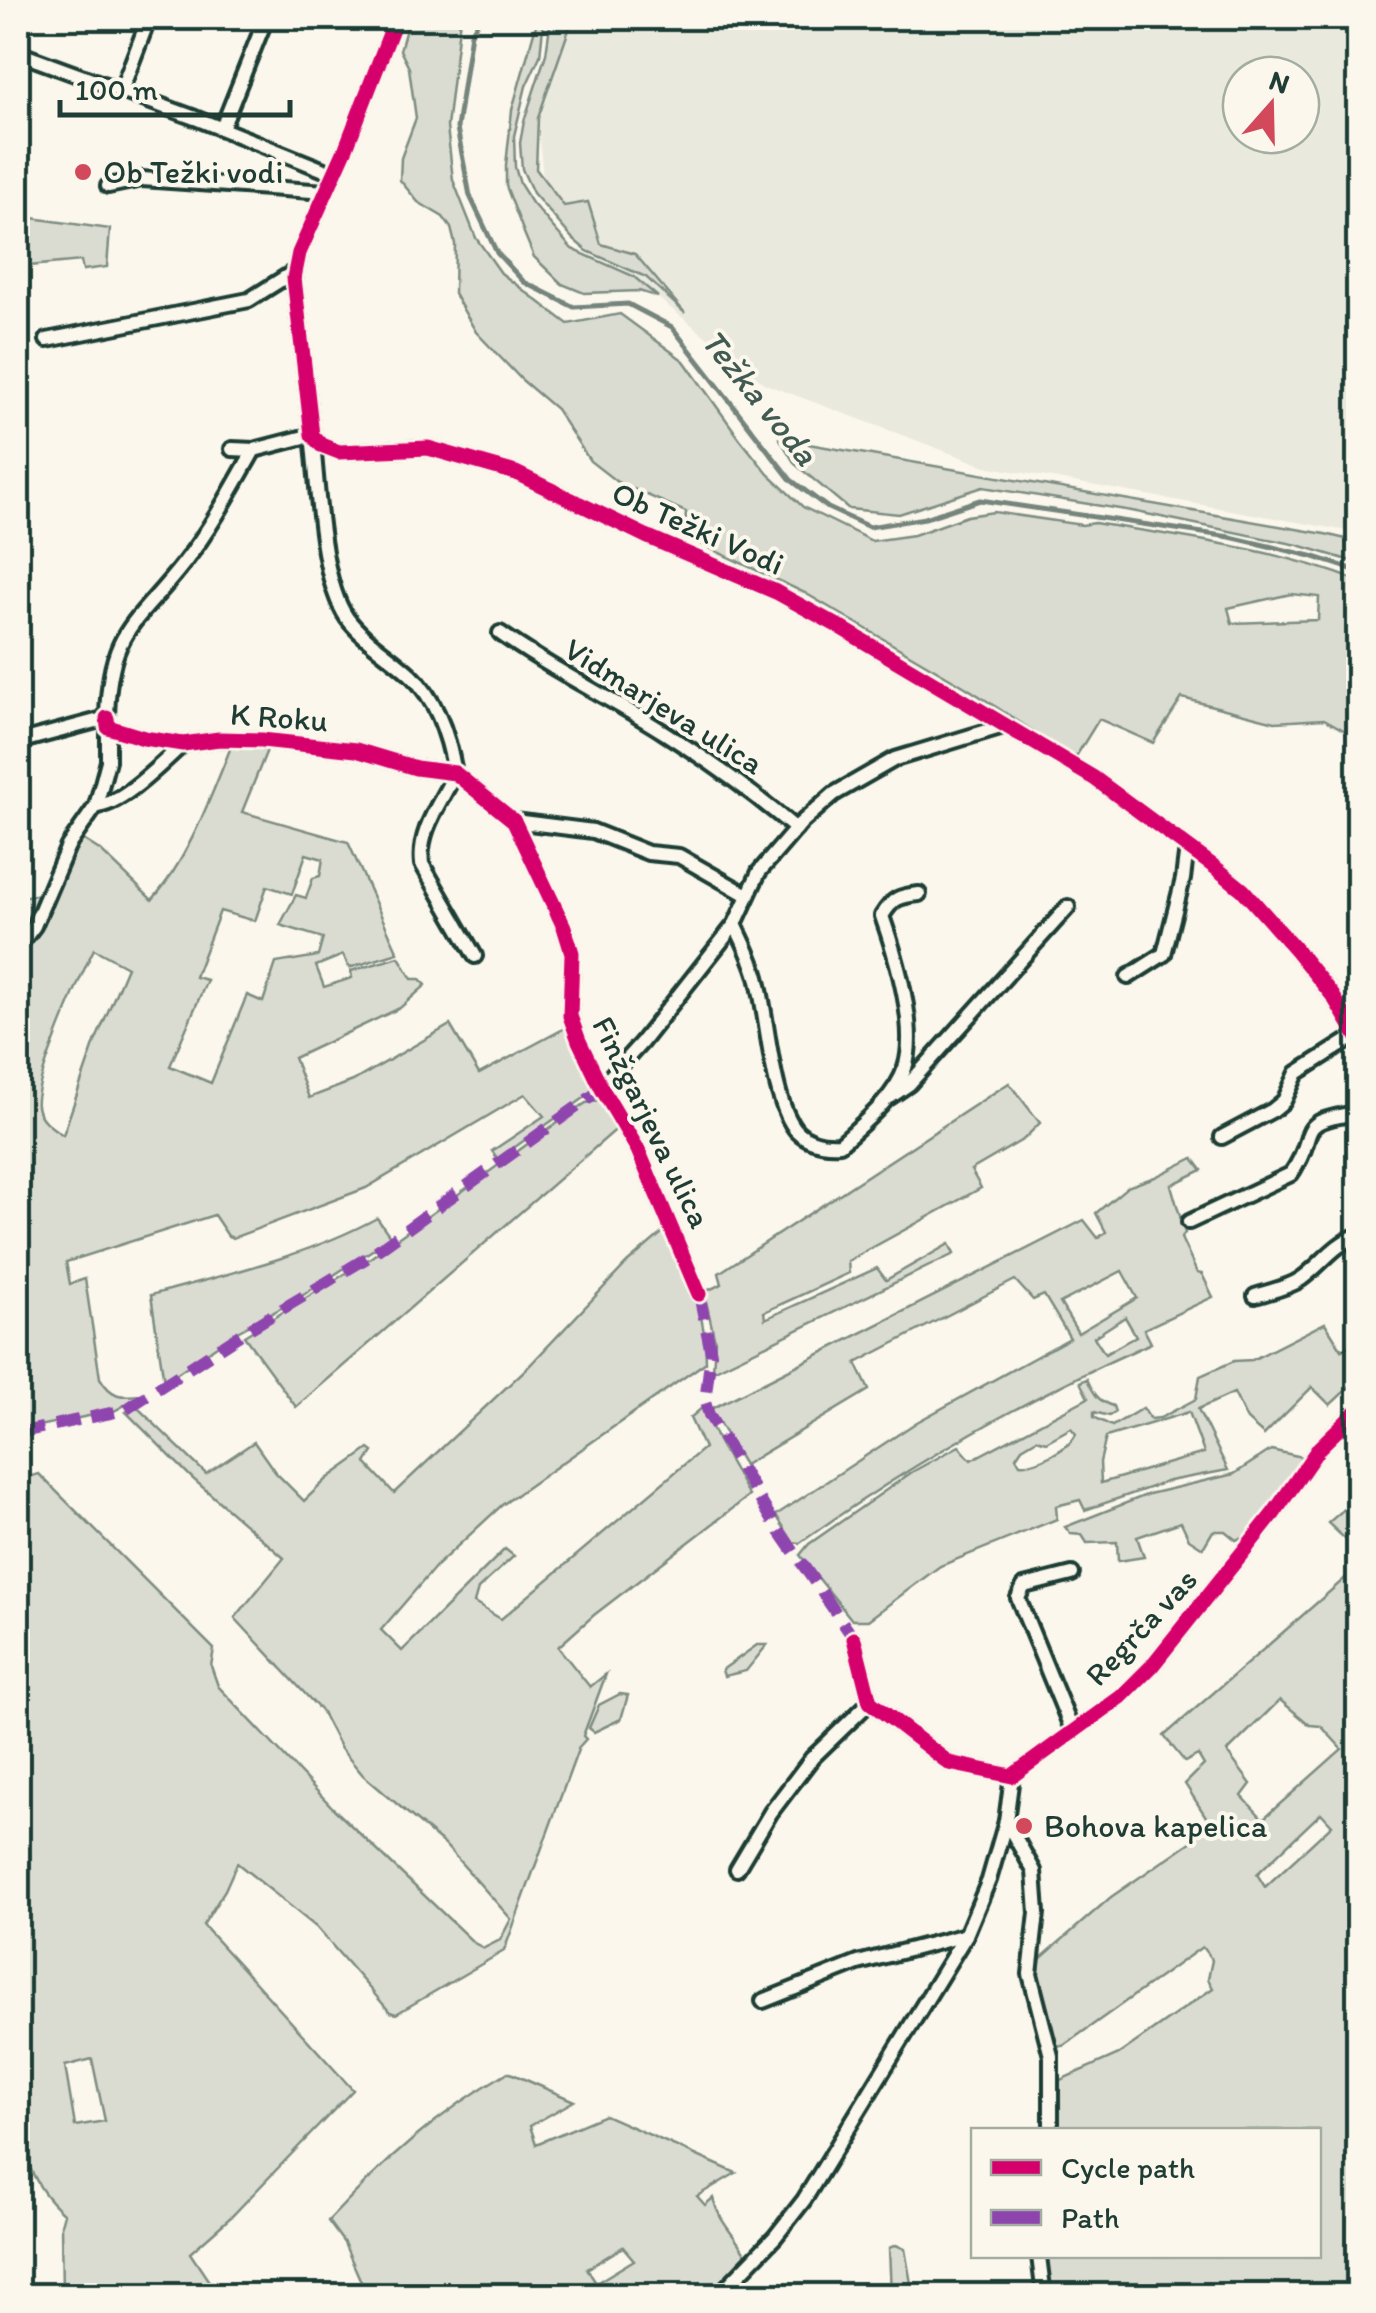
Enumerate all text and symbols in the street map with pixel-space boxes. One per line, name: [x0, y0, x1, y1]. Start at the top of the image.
scale bar: [60, 55, 290, 117]
north arrow: [1221, 55, 1321, 155]
text: N: [1265, 62, 1294, 101]
text: 100 m: [75, 71, 158, 108]
place label: Ob Težki vodi: [103, 153, 283, 191]
marker: Ob Težki vodi: [72, 161, 94, 183]
water label: Težka voda: [692, 320, 828, 474]
street label: Ob Težki Vodi: [606, 473, 790, 583]
street label: Vidmarjeva ulica: [558, 630, 771, 783]
street label: K Roku: [229, 695, 329, 739]
street label: Finžgarjeva ulica: [584, 1010, 720, 1234]
street label: Regrča vas: [1077, 1560, 1205, 1694]
place label: Bohova kapelica: [1044, 1807, 1268, 1845]
marker: Bohova kapelica: [1013, 1815, 1035, 1837]
legend: [971, 2128, 1321, 2258]
text: Cycle path: [1061, 2149, 1195, 2186]
text: Path: [1061, 2199, 1119, 2236]

